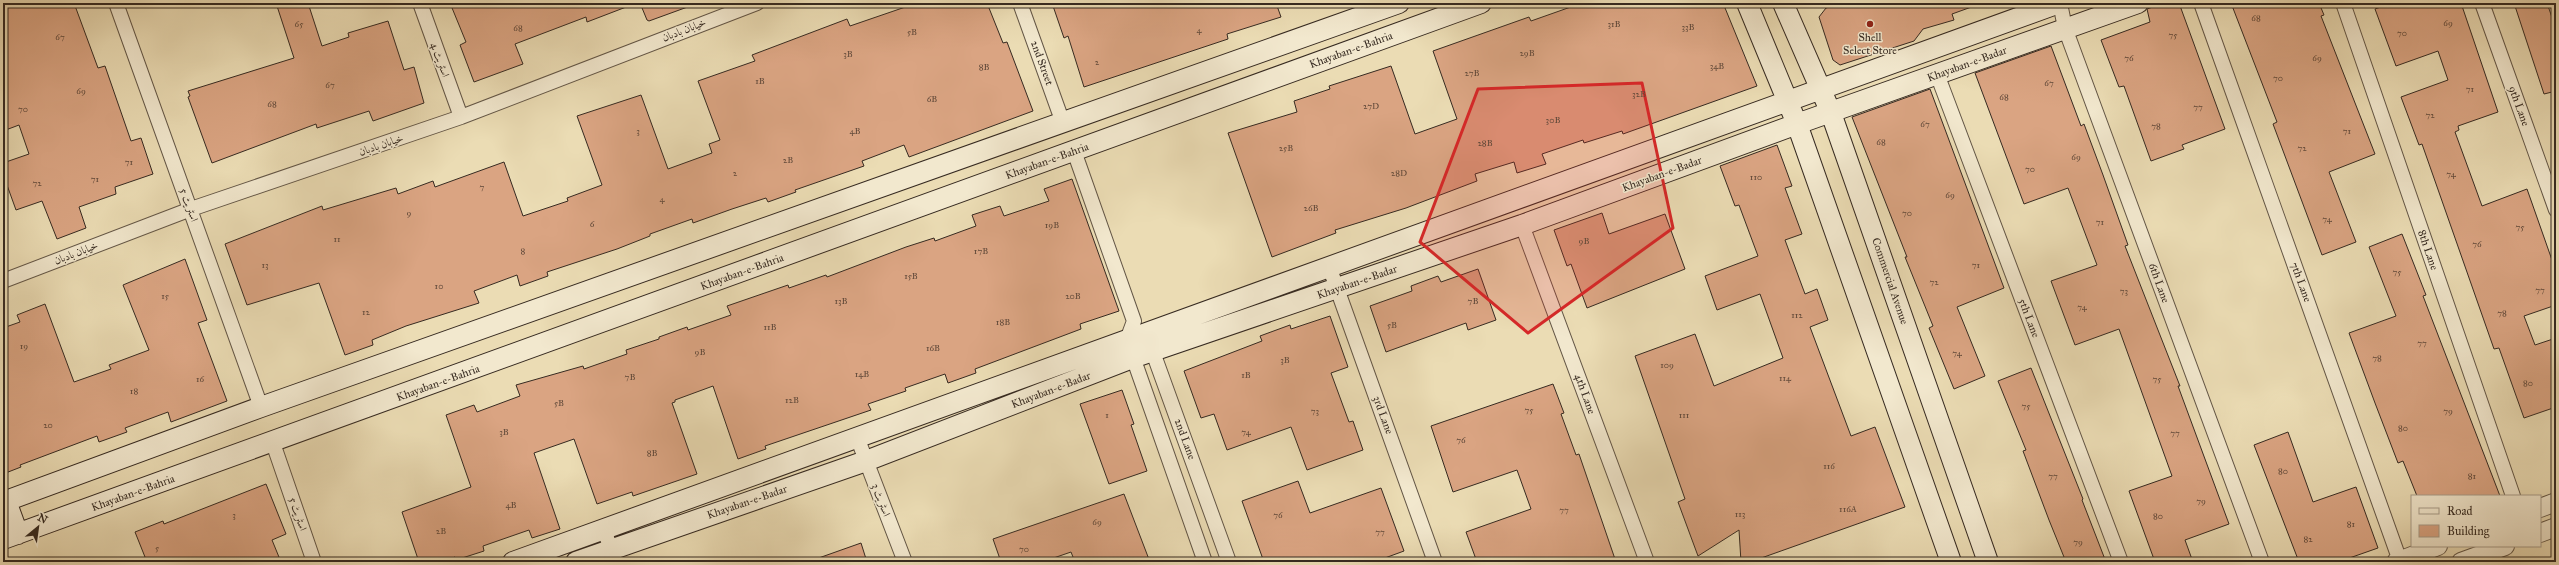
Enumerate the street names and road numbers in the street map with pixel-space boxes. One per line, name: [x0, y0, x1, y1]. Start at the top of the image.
street label: خیابان بادبان: [660, 16, 708, 44]
street label: Khayaban-e-Bahria: [1308, 29, 1395, 71]
street label: 2nd Street: [1028, 39, 1056, 87]
street label: اسٹریٹ 4: [428, 41, 452, 79]
street label: Khayaban-e-Badar: [1925, 43, 2009, 84]
street label: 9th Lane: [2506, 84, 2532, 128]
street label: خیابان بادبان: [357, 131, 405, 159]
street label: Khayaban-e-Bahria: [1004, 140, 1091, 182]
street label: Khayaban-e-Badar: [1620, 153, 1704, 194]
street label: اسٹریٹ 5: [177, 186, 201, 224]
street label: 8th Lane: [2415, 228, 2441, 272]
street label: Commercial Avenue: [1869, 236, 1911, 326]
street label: خیابان بادبان: [52, 239, 100, 267]
street label: Khayaban-e-Bahria: [699, 251, 786, 293]
street label: 7th Lane: [2288, 260, 2314, 304]
street label: 6th Lane: [2146, 261, 2172, 305]
street label: Khayaban-e-Badar: [1315, 262, 1400, 302]
street label: 5th Lane: [2016, 297, 2043, 340]
street label: Khayaban-e-Bahria: [395, 362, 482, 404]
street label: Khayaban-e-Badar: [1009, 369, 1093, 411]
street label: 4th Lane: [1572, 372, 1598, 416]
street label: 3rd Lane: [1370, 394, 1396, 436]
street label: 2nd Lane: [1172, 417, 1199, 462]
street label: Khayaban-e-Bahria: [90, 472, 177, 514]
street label: Khayaban-e-Badar: [705, 482, 790, 522]
street label: اسٹریٹ 3: [869, 482, 893, 518]
street label: اسٹریٹ 5: [286, 495, 310, 533]

